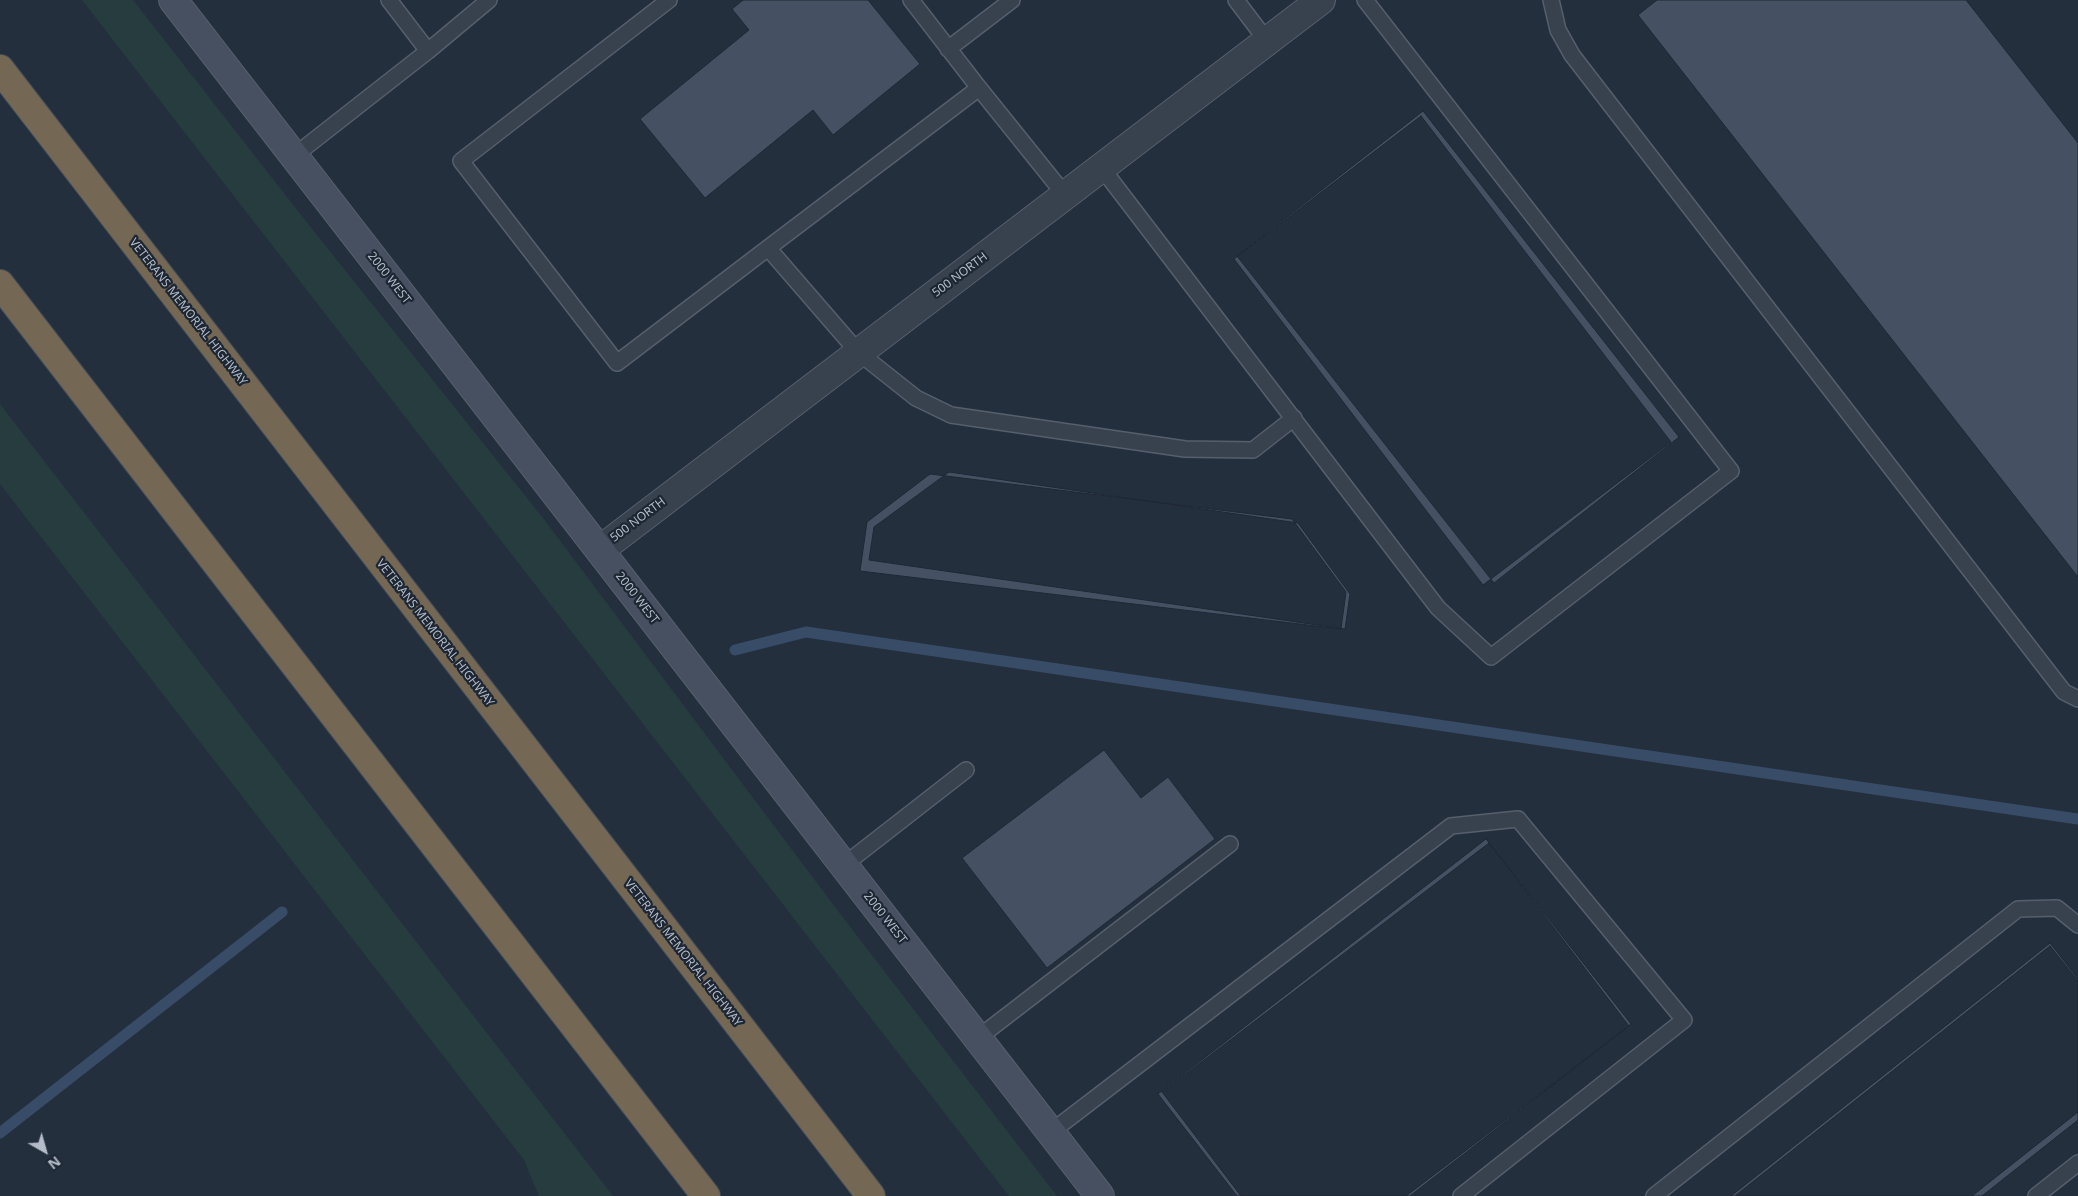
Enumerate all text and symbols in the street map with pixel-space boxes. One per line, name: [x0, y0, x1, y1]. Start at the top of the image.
street label: VETERANS MEMORIAL HIGHWAY: [126, 236, 250, 388]
street label: 2000 WEST: [364, 249, 414, 307]
street label: 500 NORTH: [930, 250, 990, 300]
street label: 500 NORTH: [608, 495, 668, 545]
street label: VETERANS MEMORIAL HIGHWAY: [373, 557, 497, 709]
street label: 2000 WEST: [612, 569, 662, 627]
street label: VETERANS MEMORIAL HIGHWAY: [621, 877, 745, 1029]
street label: 2000 WEST: [860, 889, 910, 947]
north arrow: [20, 1126, 70, 1176]
text: N: [44, 1152, 65, 1174]

